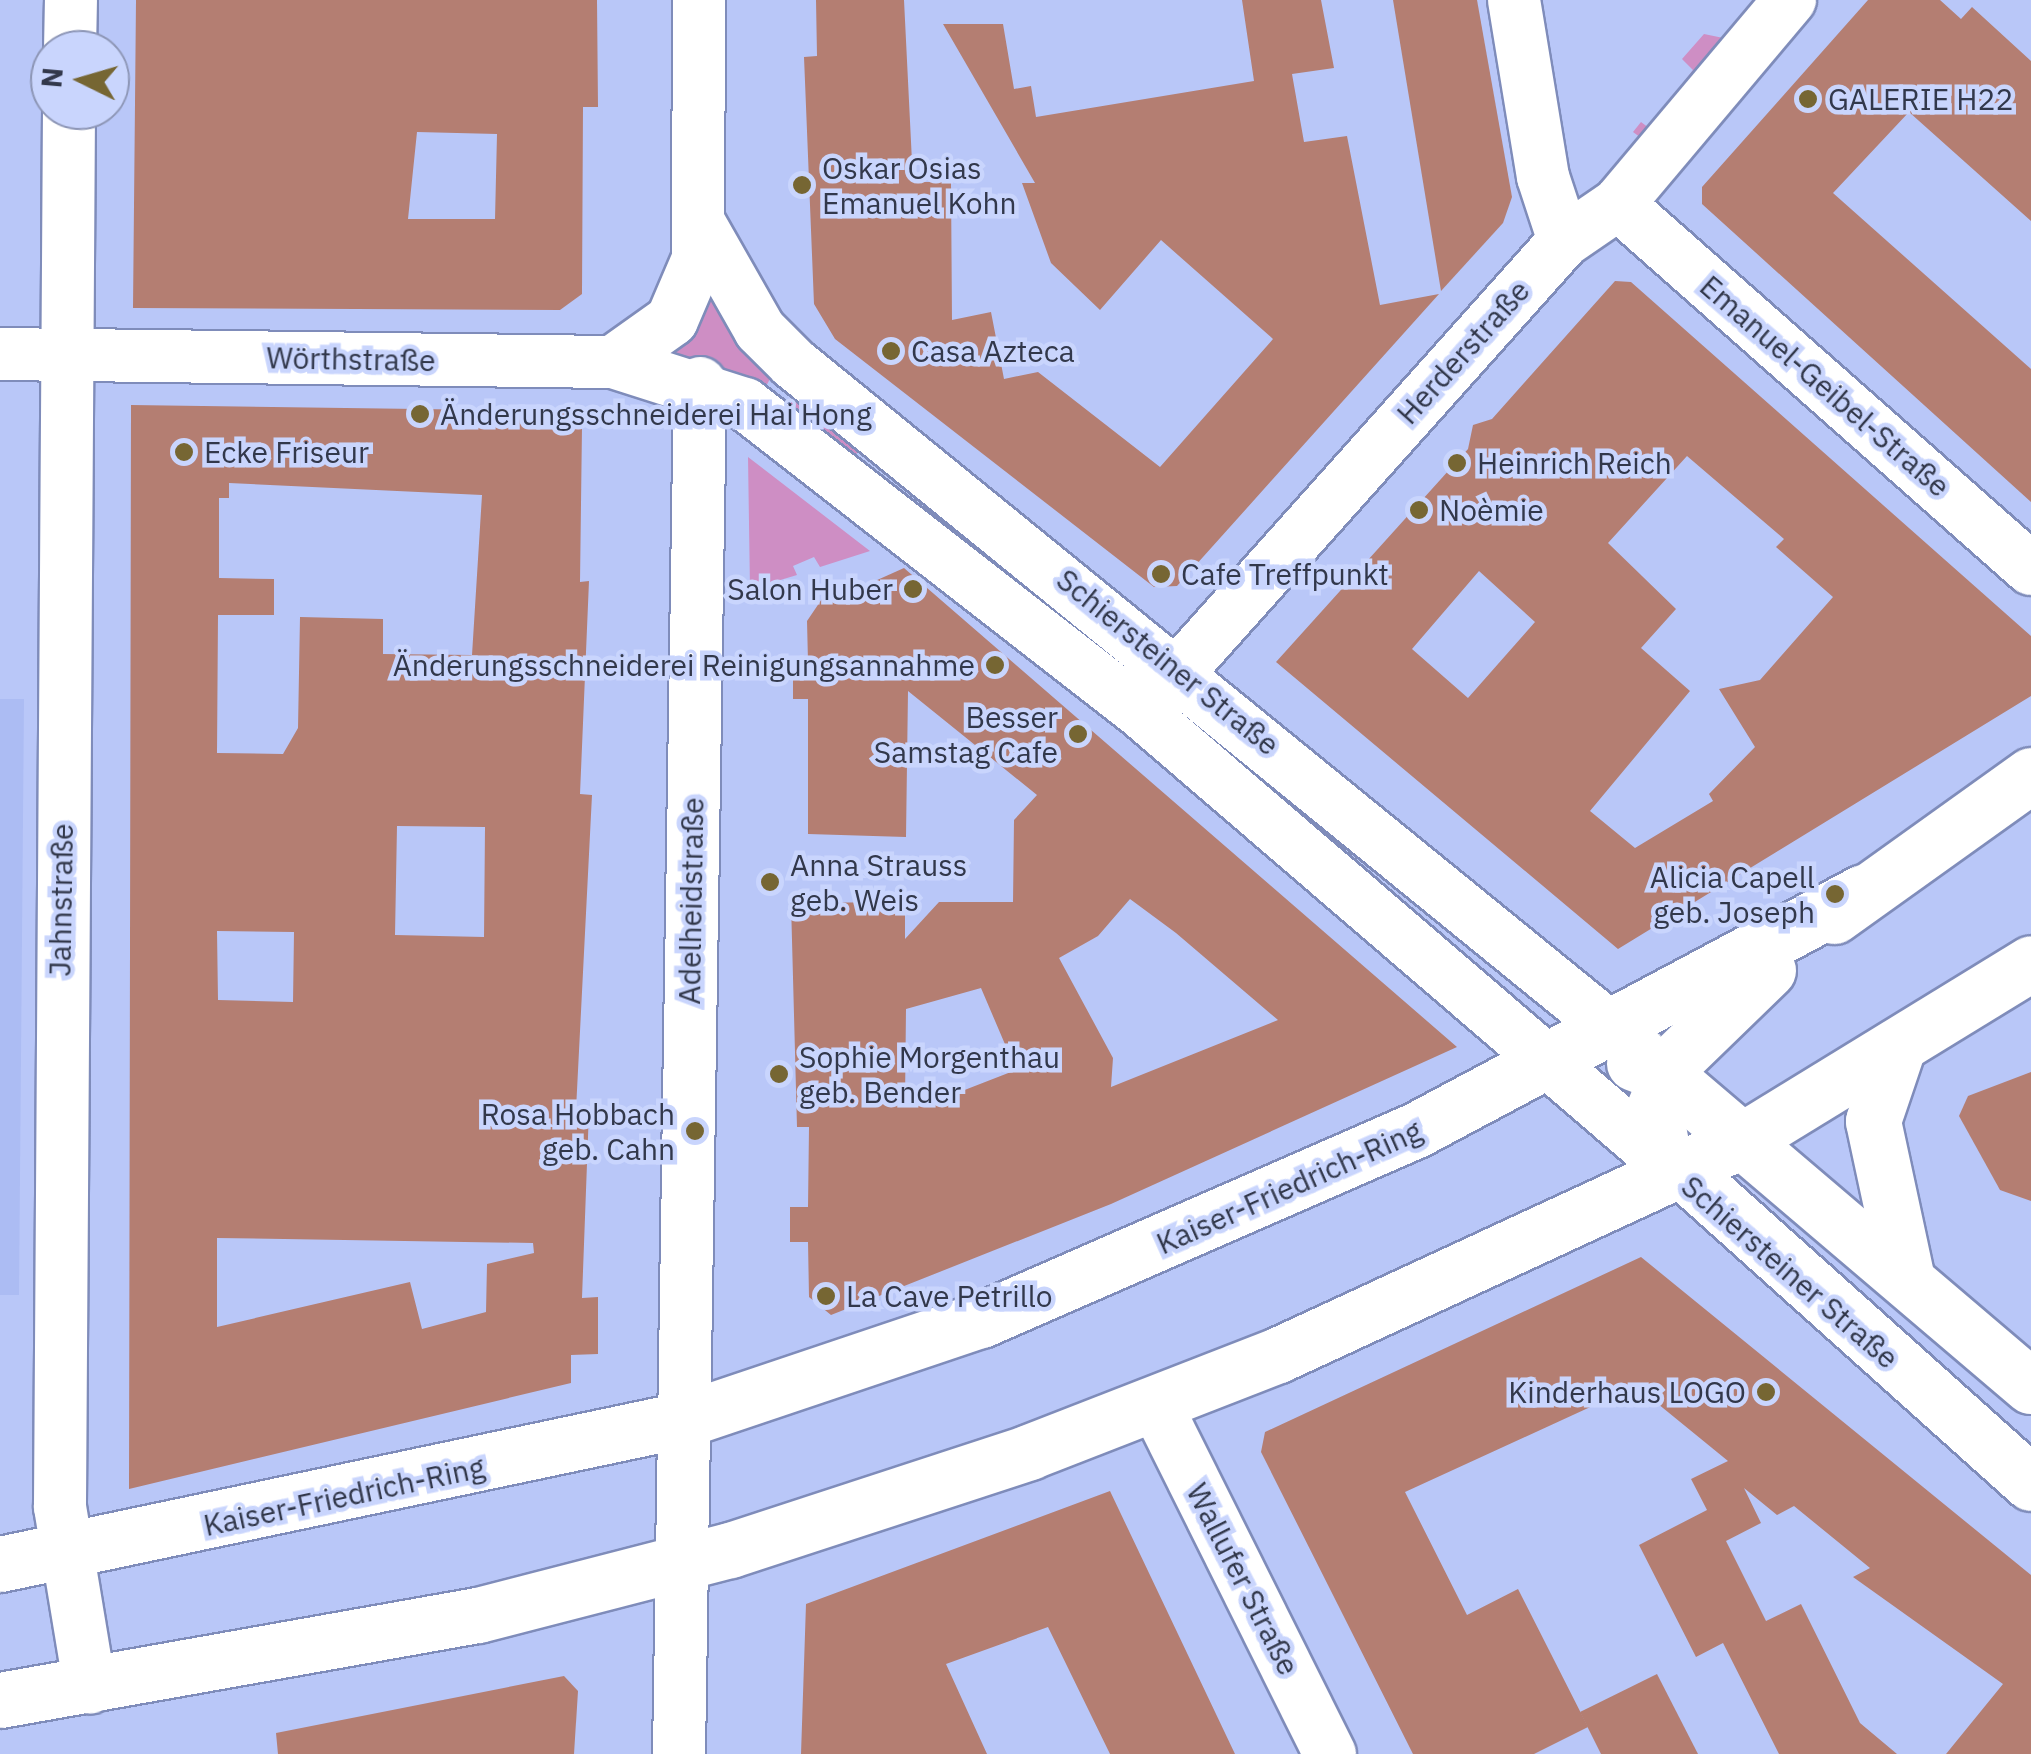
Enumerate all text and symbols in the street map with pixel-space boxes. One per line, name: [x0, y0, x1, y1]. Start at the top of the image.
north arrow: [30, 30, 130, 130]
text: N: [32, 66, 71, 89]
place label: GALERIE H22: [1828, 81, 2014, 117]
marker: GALERIE H22: [1797, 88, 1819, 110]
place label: Oskar Osias Emanuel Kohn: [822, 150, 1017, 220]
marker: Oskar Osias Emanuel Kohn: [791, 174, 813, 196]
street label: Emanuel-Geibel-Straße: [1693, 268, 1957, 504]
street label: Herderstraße: [1389, 273, 1537, 431]
place label: Casa Azteca: [911, 333, 1075, 369]
street label: Wörthstraße: [266, 340, 436, 378]
marker: Casa Azteca: [880, 340, 902, 362]
place label: Änderungsschneiderei Hai Hong: [440, 396, 872, 432]
marker: Änderungsschneiderei Hai Hong: [409, 403, 431, 425]
place label: Ecke Friseur: [204, 434, 369, 470]
marker: Ecke Friseur: [173, 441, 195, 463]
place label: Heinrich Reich: [1477, 445, 1672, 481]
marker: Heinrich Reich: [1446, 452, 1468, 474]
place label: Noèmie: [1439, 492, 1544, 528]
marker: Noèmie: [1408, 499, 1430, 521]
place label: Cafe Treffpunkt: [1181, 556, 1389, 592]
street label: Schiersteiner Straße: [1050, 561, 1286, 763]
marker: Cafe Treffpunkt: [1150, 563, 1172, 585]
place label: Salon Huber: [727, 571, 893, 607]
marker: Salon Huber: [902, 578, 924, 600]
place label: Änderungsschneiderei Reinigungsannahme: [393, 647, 975, 683]
marker: Änderungsschneiderei Reinigungsannahme: [984, 654, 1006, 676]
place label: Besser Samstag Cafe: [874, 699, 1058, 770]
marker: Besser Samstag Cafe: [1067, 723, 1089, 745]
street label: Adelheidstraße: [671, 797, 711, 1005]
street label: Jahnstraße: [42, 823, 80, 977]
place label: Anna Strauss geb. Weis: [790, 847, 967, 918]
place label: Alicia Capell geb. Joseph: [1650, 859, 1815, 930]
marker: Anna Strauss geb. Weis: [759, 871, 781, 893]
marker: Alicia Capell geb. Joseph: [1824, 883, 1846, 905]
place label: Sophie Morgenthau geb. Bender: [799, 1039, 1060, 1110]
marker: Sophie Morgenthau geb. Bender: [768, 1063, 790, 1085]
place label: Rosa Hobbach geb. Cahn: [481, 1096, 675, 1166]
street label: Kaiser-Friedrich-Ring: [1151, 1112, 1427, 1262]
marker: Rosa Hobbach geb. Cahn: [684, 1120, 706, 1142]
street label: Schiersteiner Straße: [1674, 1168, 1906, 1376]
place label: La Cave Petrillo: [846, 1278, 1053, 1314]
marker: La Cave Petrillo: [815, 1285, 837, 1307]
place label: Kinderhaus LOGO: [1508, 1374, 1746, 1410]
marker: Kinderhaus LOGO: [1755, 1381, 1777, 1403]
street label: Kaiser-Friedrich-Ring: [200, 1449, 488, 1543]
street label: Wallufer Straße: [1179, 1477, 1307, 1681]

